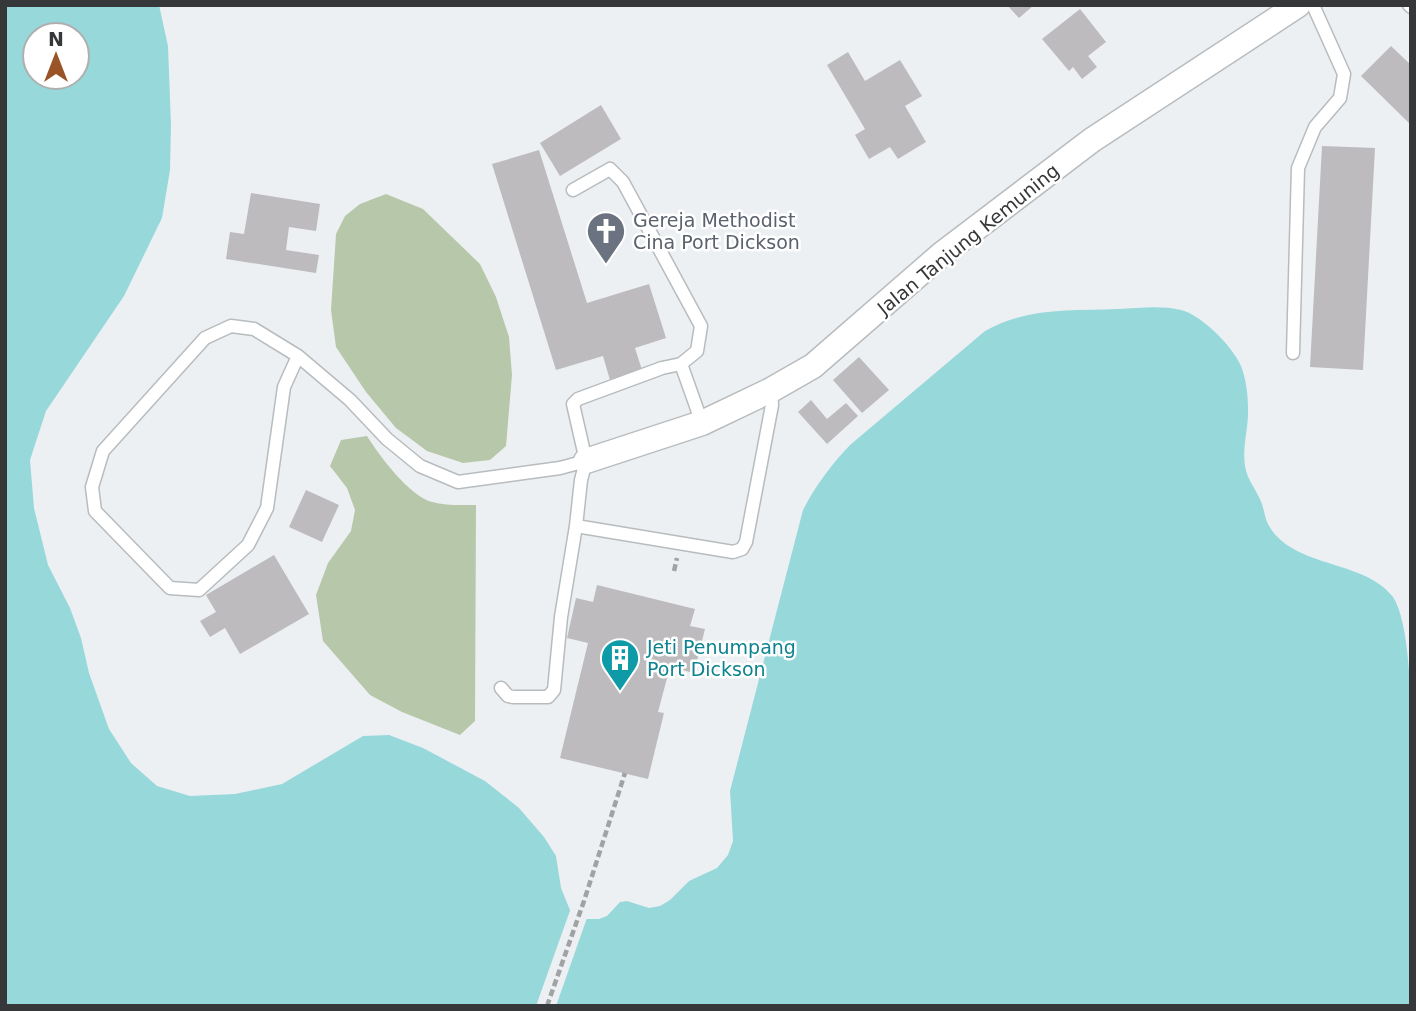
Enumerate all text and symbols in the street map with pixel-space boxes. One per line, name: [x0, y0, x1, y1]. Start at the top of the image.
north arrow: [21, 21, 91, 91]
text: N: [48, 28, 64, 50]
street label: Jalan Tanjung Kemuning: [872, 159, 1063, 320]
place label: Gereja Methodist Cina Port Dickson: [633, 209, 800, 253]
church icon: Gereja Methodist Cina Port Dickson: [585, 210, 627, 265]
place label: Jeti Penumpang Port Dickson: [646, 636, 796, 680]
building icon: Jeti Penumpang Port Dickson: [599, 637, 641, 692]

